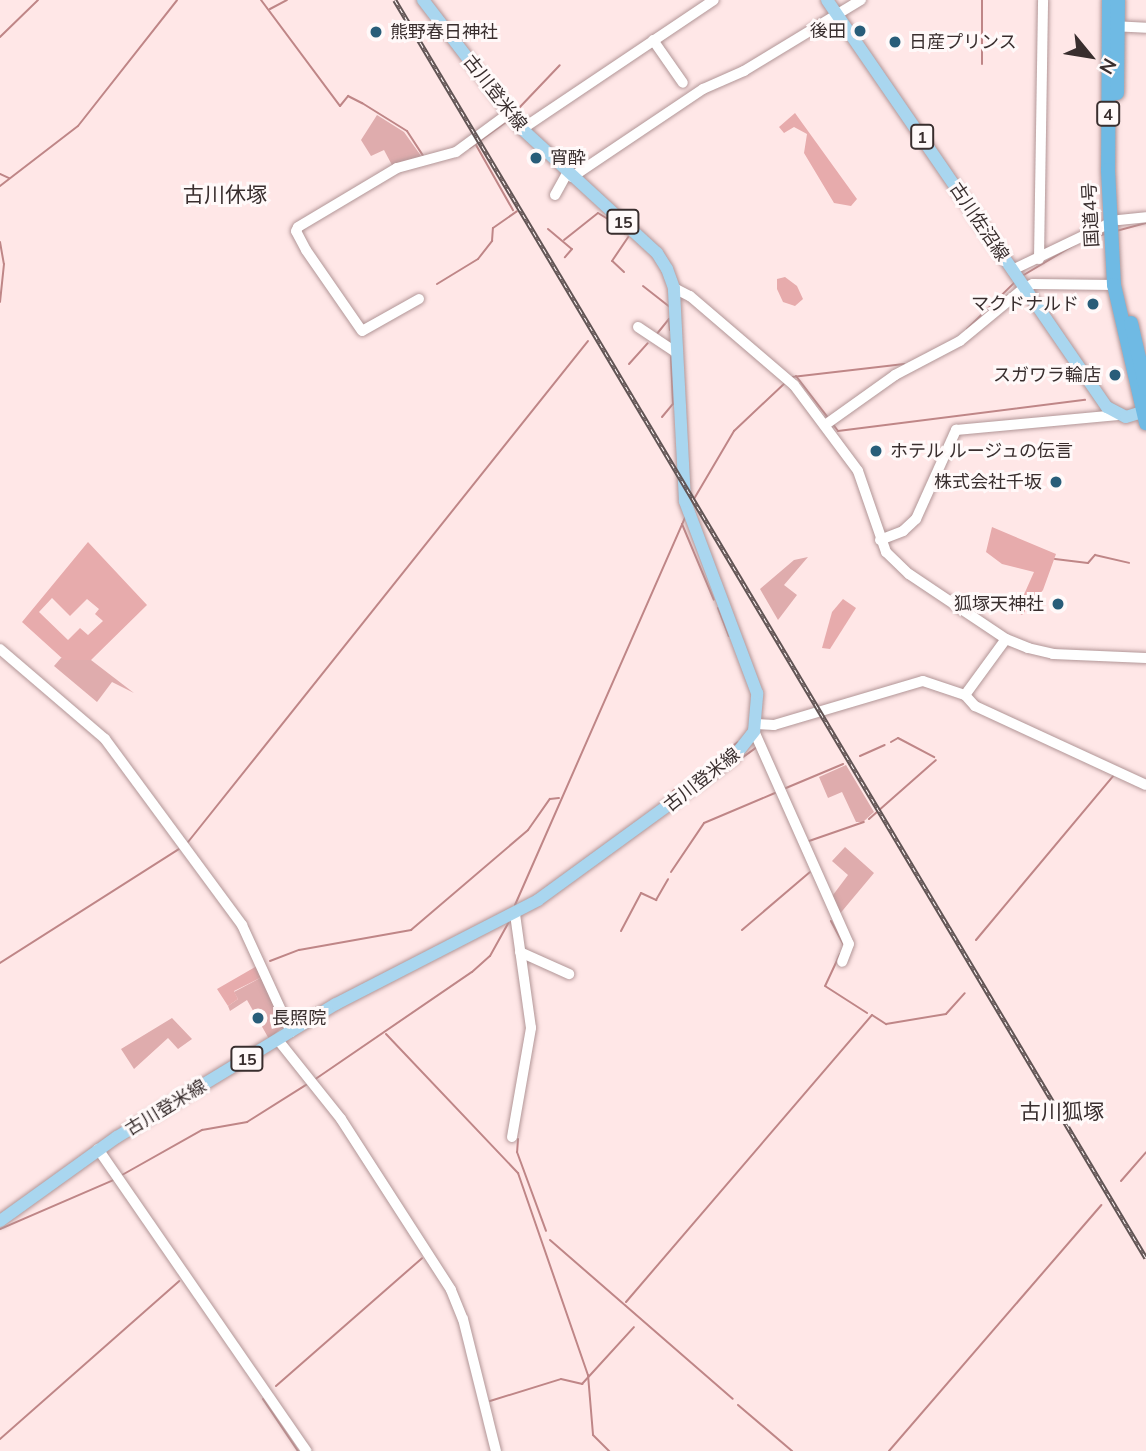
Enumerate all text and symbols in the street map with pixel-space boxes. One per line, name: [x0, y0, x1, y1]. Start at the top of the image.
place label: 後田: [810, 20, 846, 42]
place label: 熊野春日神社: [390, 21, 498, 43]
north arrow: [1055, 21, 1125, 91]
marker: 後田: [852, 23, 868, 39]
marker: 熊野春日神社: [368, 24, 384, 40]
place label: 日産プリンス: [909, 31, 1017, 53]
marker: 日産プリンス: [887, 34, 903, 50]
street label: 古川登米線: [459, 51, 531, 135]
text: N: [1094, 54, 1122, 79]
road number: 4: [1096, 102, 1120, 126]
road number: 1: [910, 125, 934, 150]
place label: 宵酔: [550, 147, 586, 169]
marker: 宵酔: [528, 150, 544, 166]
street label: 古川佐沼線: [945, 179, 1013, 265]
district label: 古川休塚: [183, 181, 267, 207]
street label: 国道4号: [1079, 182, 1103, 248]
road number: 15: [606, 210, 640, 234]
place label: マクドナルド: [971, 293, 1079, 315]
marker: マクドナルド: [1085, 296, 1101, 312]
place label: スガワラ輪店: [993, 364, 1101, 386]
marker: スガワラ輪店: [1107, 367, 1123, 383]
place label: ホテル ルージュの伝言: [890, 440, 1075, 462]
marker: ホテル ルージュの伝言: [868, 443, 884, 459]
place label: 株式会社千坂: [934, 471, 1042, 493]
marker: 株式会社千坂: [1048, 474, 1064, 490]
place label: 狐塚天神社: [954, 593, 1044, 615]
marker: 狐塚天神社: [1050, 596, 1066, 612]
street label: 古川登米線: [660, 744, 744, 816]
place label: 長照院: [272, 1007, 326, 1029]
marker: 長照院: [250, 1010, 266, 1026]
road number: 15: [230, 1046, 264, 1072]
street label: 古川登米線: [122, 1076, 210, 1140]
district label: 古川狐塚: [1020, 1098, 1104, 1124]

